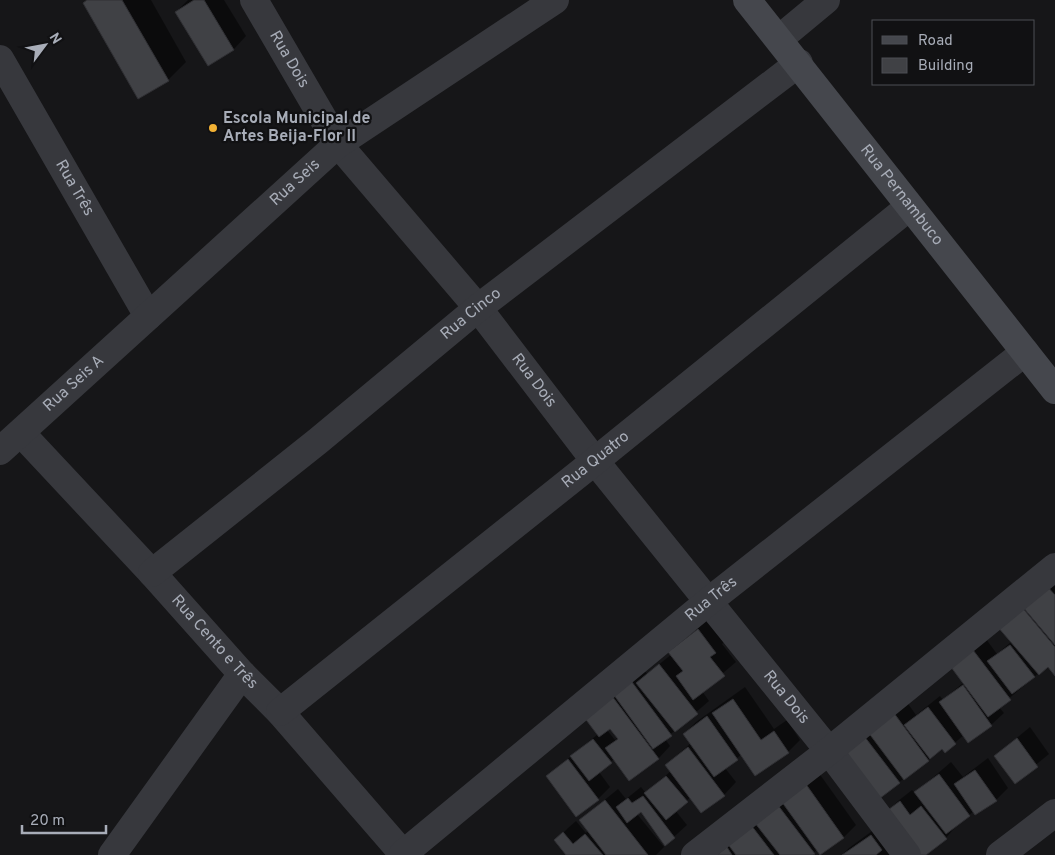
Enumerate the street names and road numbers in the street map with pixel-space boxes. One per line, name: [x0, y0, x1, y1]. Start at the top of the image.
street label: Rua Dois: [264, 27, 313, 92]
street label: Rua Pernambuco: [855, 141, 947, 250]
street label: Rua Seis: [266, 155, 325, 211]
street label: Rua Três: [50, 157, 98, 220]
street label: Rua Cinco: [437, 284, 506, 345]
street label: Rua Dois: [507, 350, 561, 412]
street label: Rua Seis A: [39, 351, 109, 416]
street label: Rua Quatro: [558, 427, 634, 493]
street label: Rua Três: [681, 572, 742, 626]
street label: Rua Cento e Três: [167, 591, 262, 694]
street label: Rua Dois: [758, 667, 814, 728]

